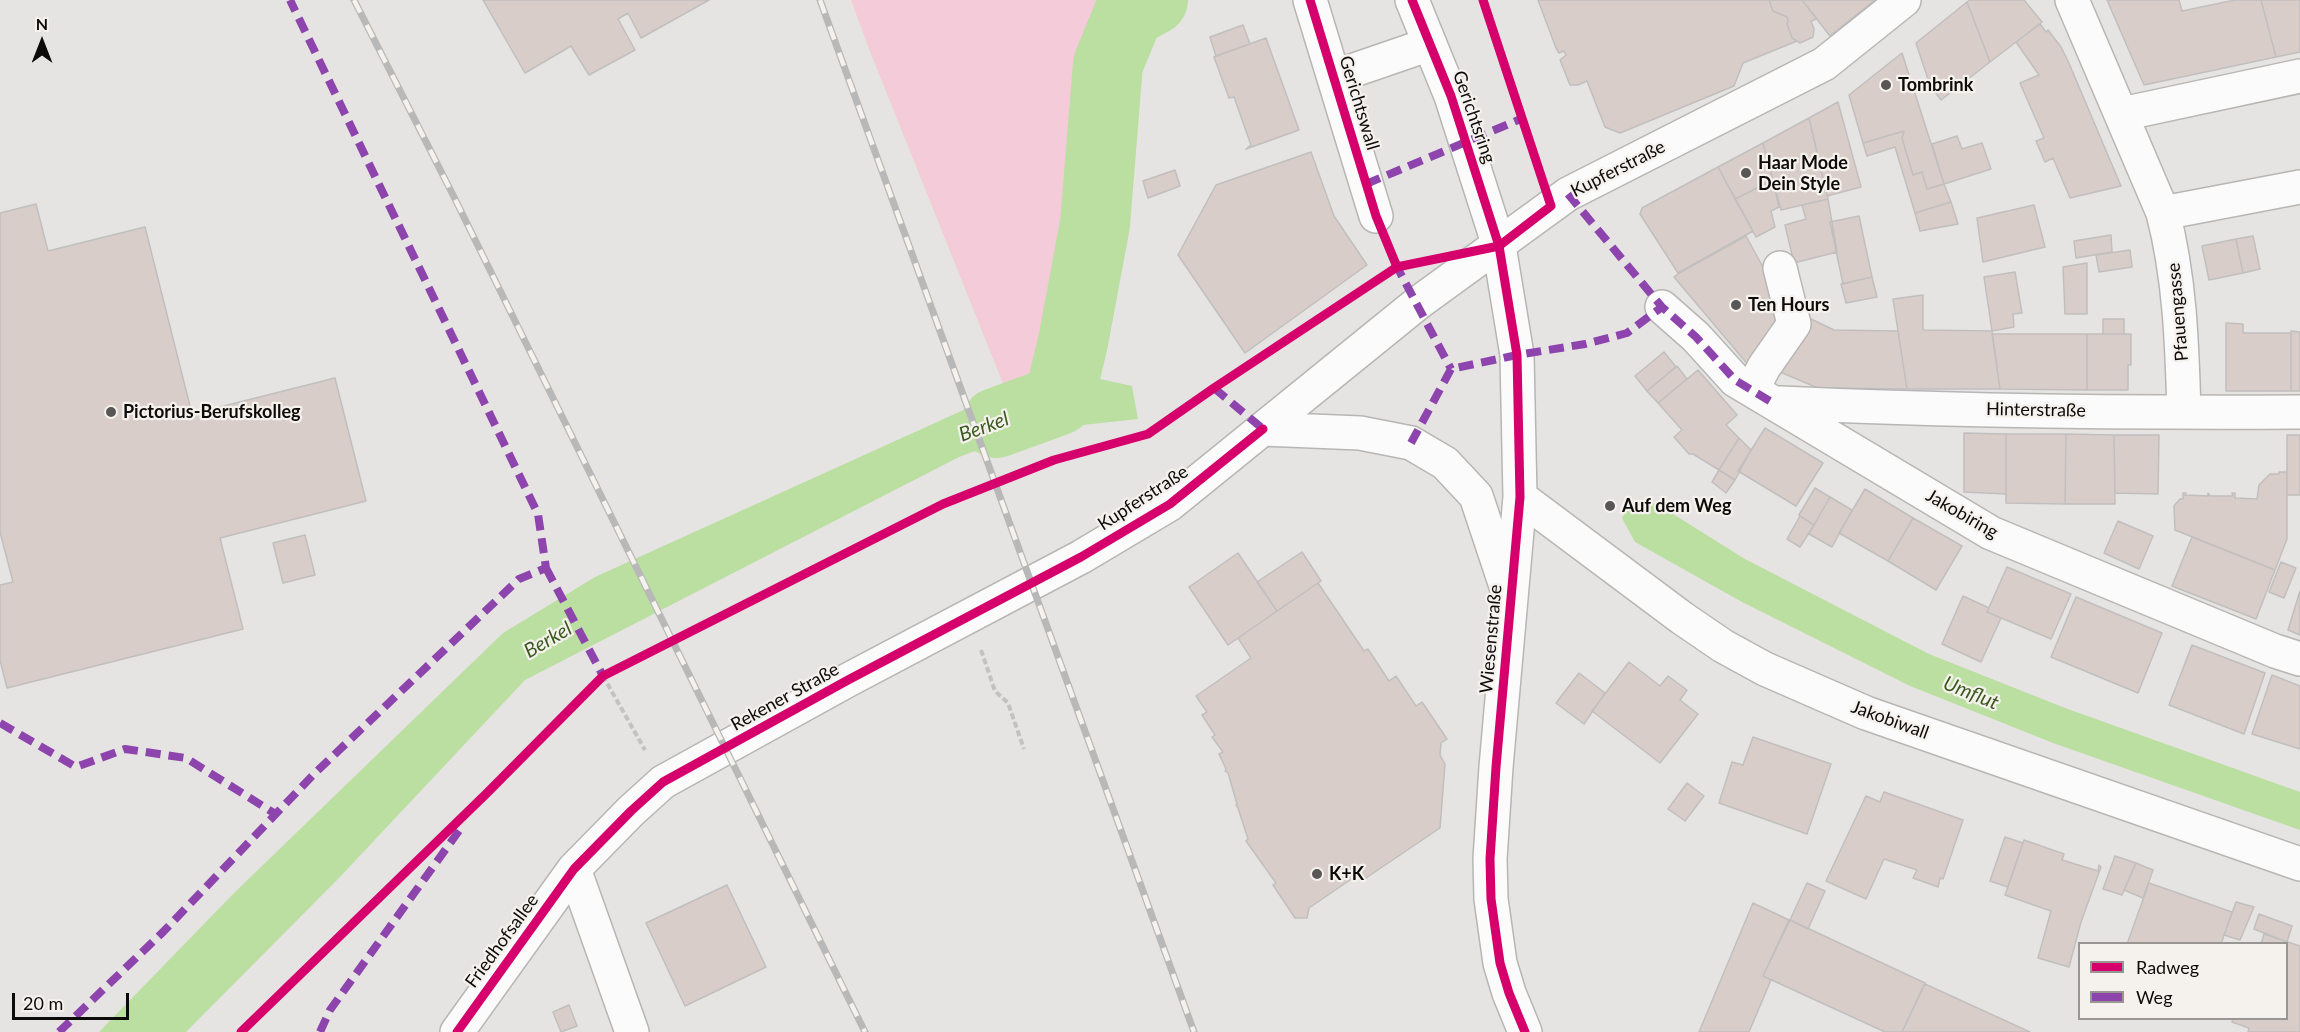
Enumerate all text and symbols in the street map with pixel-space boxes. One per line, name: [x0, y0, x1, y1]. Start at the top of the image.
north arrow: [12, 12, 72, 72]
text: N: [36, 14, 48, 33]
street label: Gerichtswall: [1334, 53, 1384, 153]
street label: Gerichtsring: [1448, 68, 1500, 166]
place label: Tombrink: [1898, 74, 1973, 96]
marker: Tombrink: [1879, 78, 1893, 92]
street label: Kupferstraße: [1567, 136, 1669, 202]
place label: Haar Mode Dein Style: [1758, 152, 1848, 195]
marker: Haar Mode Dein Style: [1739, 166, 1753, 180]
street label: Pfauengasse: [2163, 262, 2193, 362]
place label: Ten Hours: [1748, 294, 1829, 316]
marker: Ten Hours: [1729, 298, 1743, 312]
street label: Hinterstraße: [1986, 398, 2086, 422]
place label: Pictorius-Berufskolleg: [123, 401, 301, 423]
marker: Pictorius-Berufskolleg: [104, 405, 118, 419]
water label: Berkel: [956, 407, 1012, 447]
street label: Kupferstraße: [1094, 461, 1192, 535]
street label: Jakobiring: [1922, 485, 2002, 543]
place label: Auf dem Weg: [1622, 495, 1731, 517]
marker: Auf dem Weg: [1603, 499, 1617, 513]
street label: Wiesenstraße: [1475, 584, 1507, 694]
water label: Berkel: [520, 617, 576, 663]
street label: Rekener Straße: [727, 658, 843, 736]
water label: Umflut: [1940, 671, 2002, 715]
street label: Jakobiwall: [1848, 696, 1932, 744]
place label: K+K: [1329, 863, 1364, 885]
marker: K+K: [1310, 867, 1324, 881]
street label: Friedhofsallee: [461, 890, 543, 992]
legend: [2078, 942, 2288, 1020]
text: Radweg: [2136, 956, 2199, 978]
scale bar: [15, 981, 132, 1019]
text: Weg: [2136, 986, 2173, 1008]
text: 20 m: [23, 992, 63, 1014]

